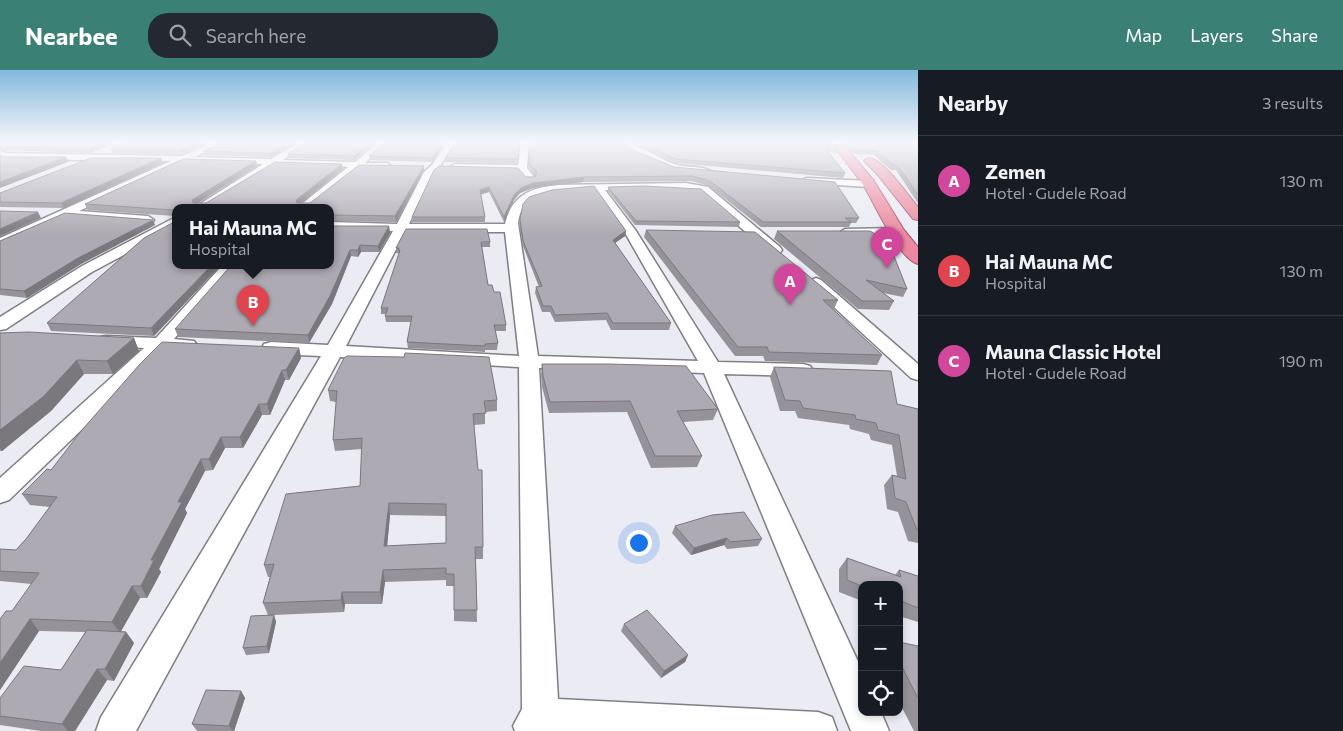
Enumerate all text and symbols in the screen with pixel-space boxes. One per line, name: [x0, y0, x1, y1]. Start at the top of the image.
search box: [148, 13, 498, 58]
text: Nearbee: [25, 21, 118, 50]
icon: search: [166, 21, 194, 49]
text: Search here: [206, 24, 306, 47]
text: Map: [1125, 24, 1162, 46]
text: Layers: [1190, 24, 1243, 46]
text: Share: [1271, 24, 1318, 46]
text: Nearby: [938, 90, 1008, 115]
text: 3 results: [1262, 93, 1323, 112]
text: Zemen: [985, 160, 1046, 183]
text: A: [948, 171, 960, 190]
text: 130 m: [1280, 171, 1323, 190]
text: Hotel · Gudele Road: [985, 183, 1127, 202]
popup: [172, 204, 334, 269]
text: Hai Mauna MC: [189, 216, 317, 239]
pin: C: [871, 227, 903, 268]
text: Hospital: [189, 239, 250, 258]
text: Hai Mauna MC: [985, 250, 1113, 273]
text: B: [949, 261, 959, 280]
text: 130 m: [1280, 261, 1323, 280]
pin: A: [774, 264, 806, 305]
text: Hospital: [985, 273, 1046, 292]
pin: B: [237, 285, 269, 326]
text: Mauna Classic Hotel: [985, 340, 1161, 363]
text: C: [949, 351, 959, 370]
text: 190 m: [1279, 351, 1323, 370]
text: Hotel · Gudele Road: [985, 363, 1127, 382]
your location: [626, 530, 652, 556]
map controls: [858, 581, 903, 716]
button: +: [858, 581, 903, 626]
button: −: [858, 626, 903, 671]
button: locate: [858, 671, 903, 716]

